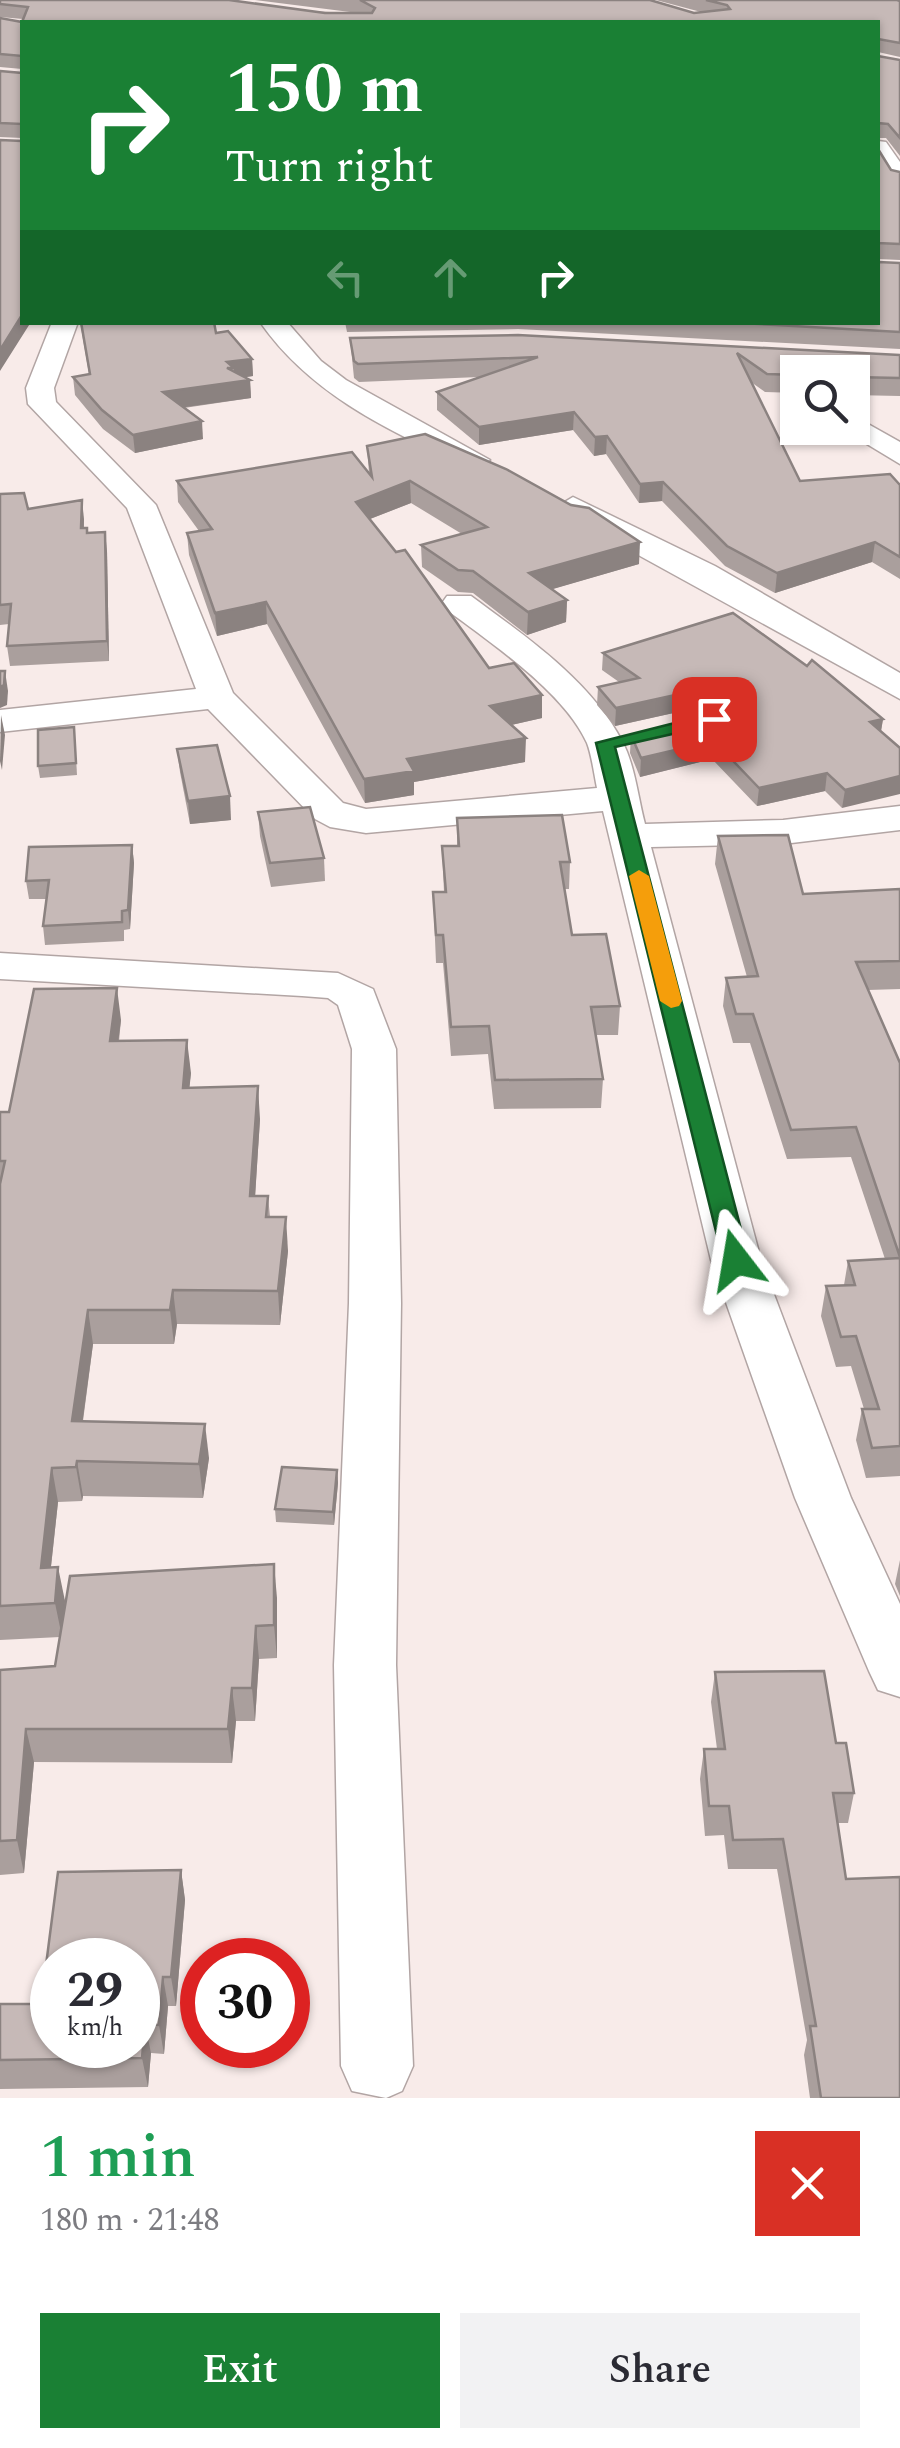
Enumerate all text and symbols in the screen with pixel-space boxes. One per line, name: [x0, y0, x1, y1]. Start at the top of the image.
text: 150 m: [225, 37, 423, 143]
icon: right: [60, 60, 190, 190]
text: Turn right: [225, 133, 434, 202]
icon: left: [318, 250, 373, 305]
icon: ahead: [423, 250, 478, 305]
icon: right: [528, 250, 583, 305]
map controls: [780, 355, 870, 445]
button: search: [780, 355, 870, 445]
pin: [672, 677, 757, 762]
icon: arrive: [687, 692, 742, 747]
position arrow: [684, 1208, 788, 1312]
speed limit sign: 30: [180, 1938, 310, 2068]
text: 29: [67, 1953, 123, 2029]
text: km/h: [67, 2009, 123, 2047]
text: 1 min: [40, 2112, 196, 2204]
button: close: [755, 2131, 860, 2236]
text: 180 m · 21:48: [40, 2196, 220, 2245]
button: Exit: [40, 2313, 440, 2428]
button: Share: [460, 2313, 860, 2428]

